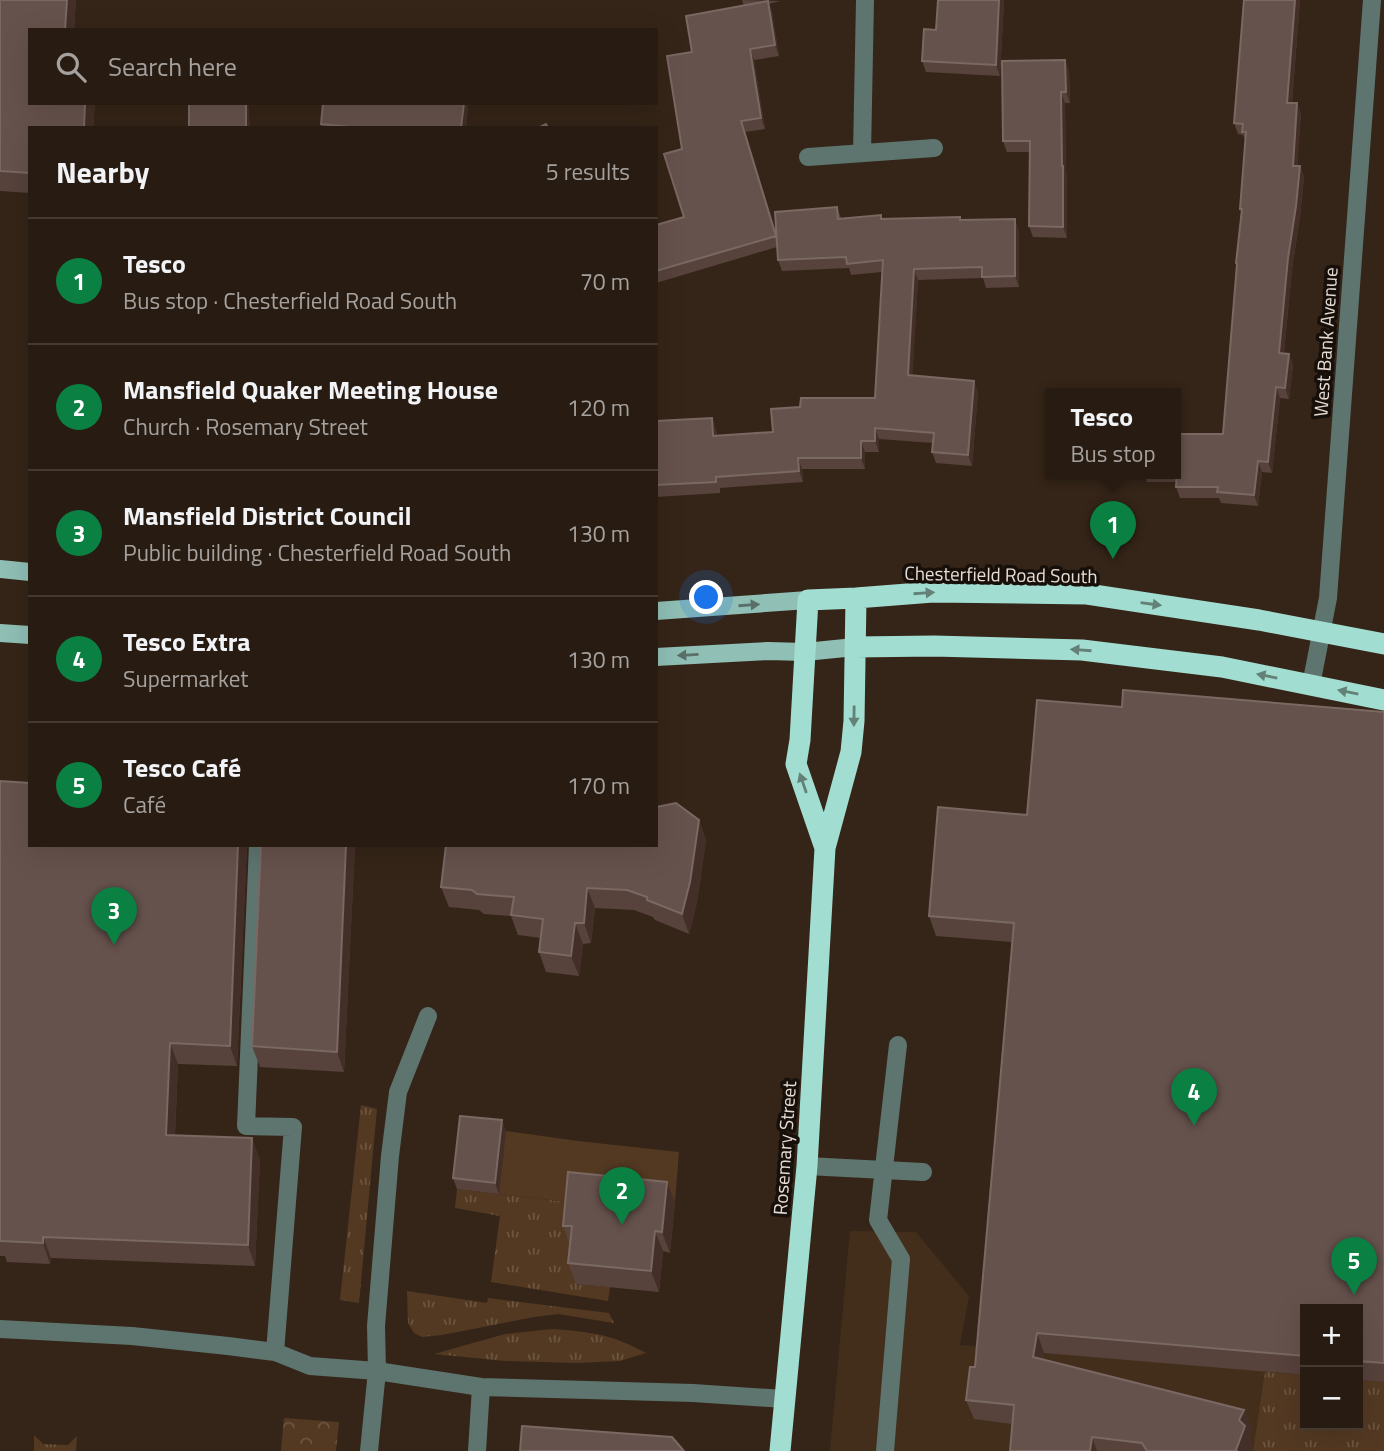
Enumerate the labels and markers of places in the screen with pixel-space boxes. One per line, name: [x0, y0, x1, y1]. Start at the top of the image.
pin: 1: [1090, 501, 1136, 559]
pin: 3: [91, 887, 137, 945]
pin: 4: [1171, 1068, 1217, 1126]
pin: 2: [599, 1167, 645, 1225]
pin: 5: [1331, 1237, 1377, 1295]

